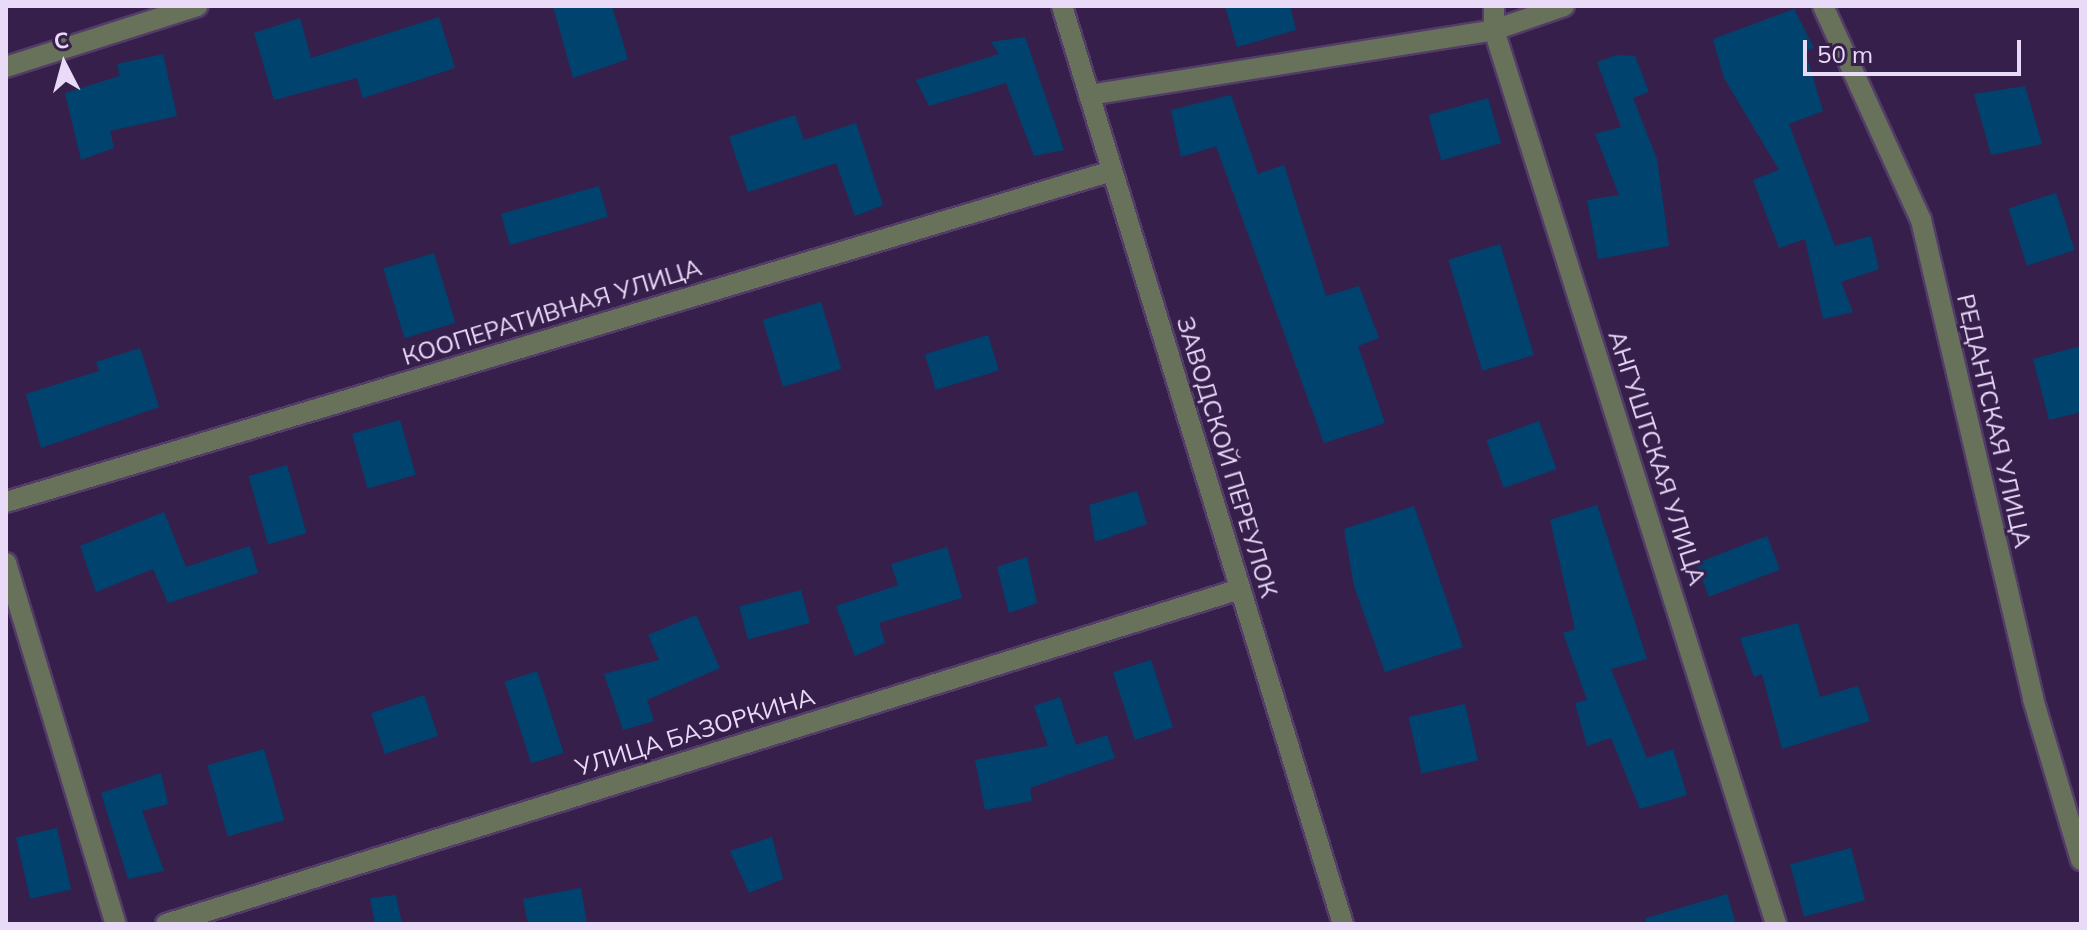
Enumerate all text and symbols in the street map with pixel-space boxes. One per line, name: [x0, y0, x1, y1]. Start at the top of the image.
north arrow: [24, 24, 104, 104]
scale bar: [1807, 24, 2025, 74]
text: С: [53, 25, 70, 55]
text: 50 m: [1817, 39, 1873, 69]
street label: КООПЕРАТИВНАЯ УЛИЦА: [399, 253, 705, 371]
street label: РЕДАНТСКАЯ УЛИЦА: [1951, 291, 2037, 551]
street label: ЗАВОДСКОЙ ПЕРЕУЛОК: [1171, 313, 1283, 601]
street label: АНГУШТСКАЯ УЛИЦА: [1602, 327, 1712, 589]
street label: УЛИЦА БАЗОРКИНА: [572, 682, 818, 782]

